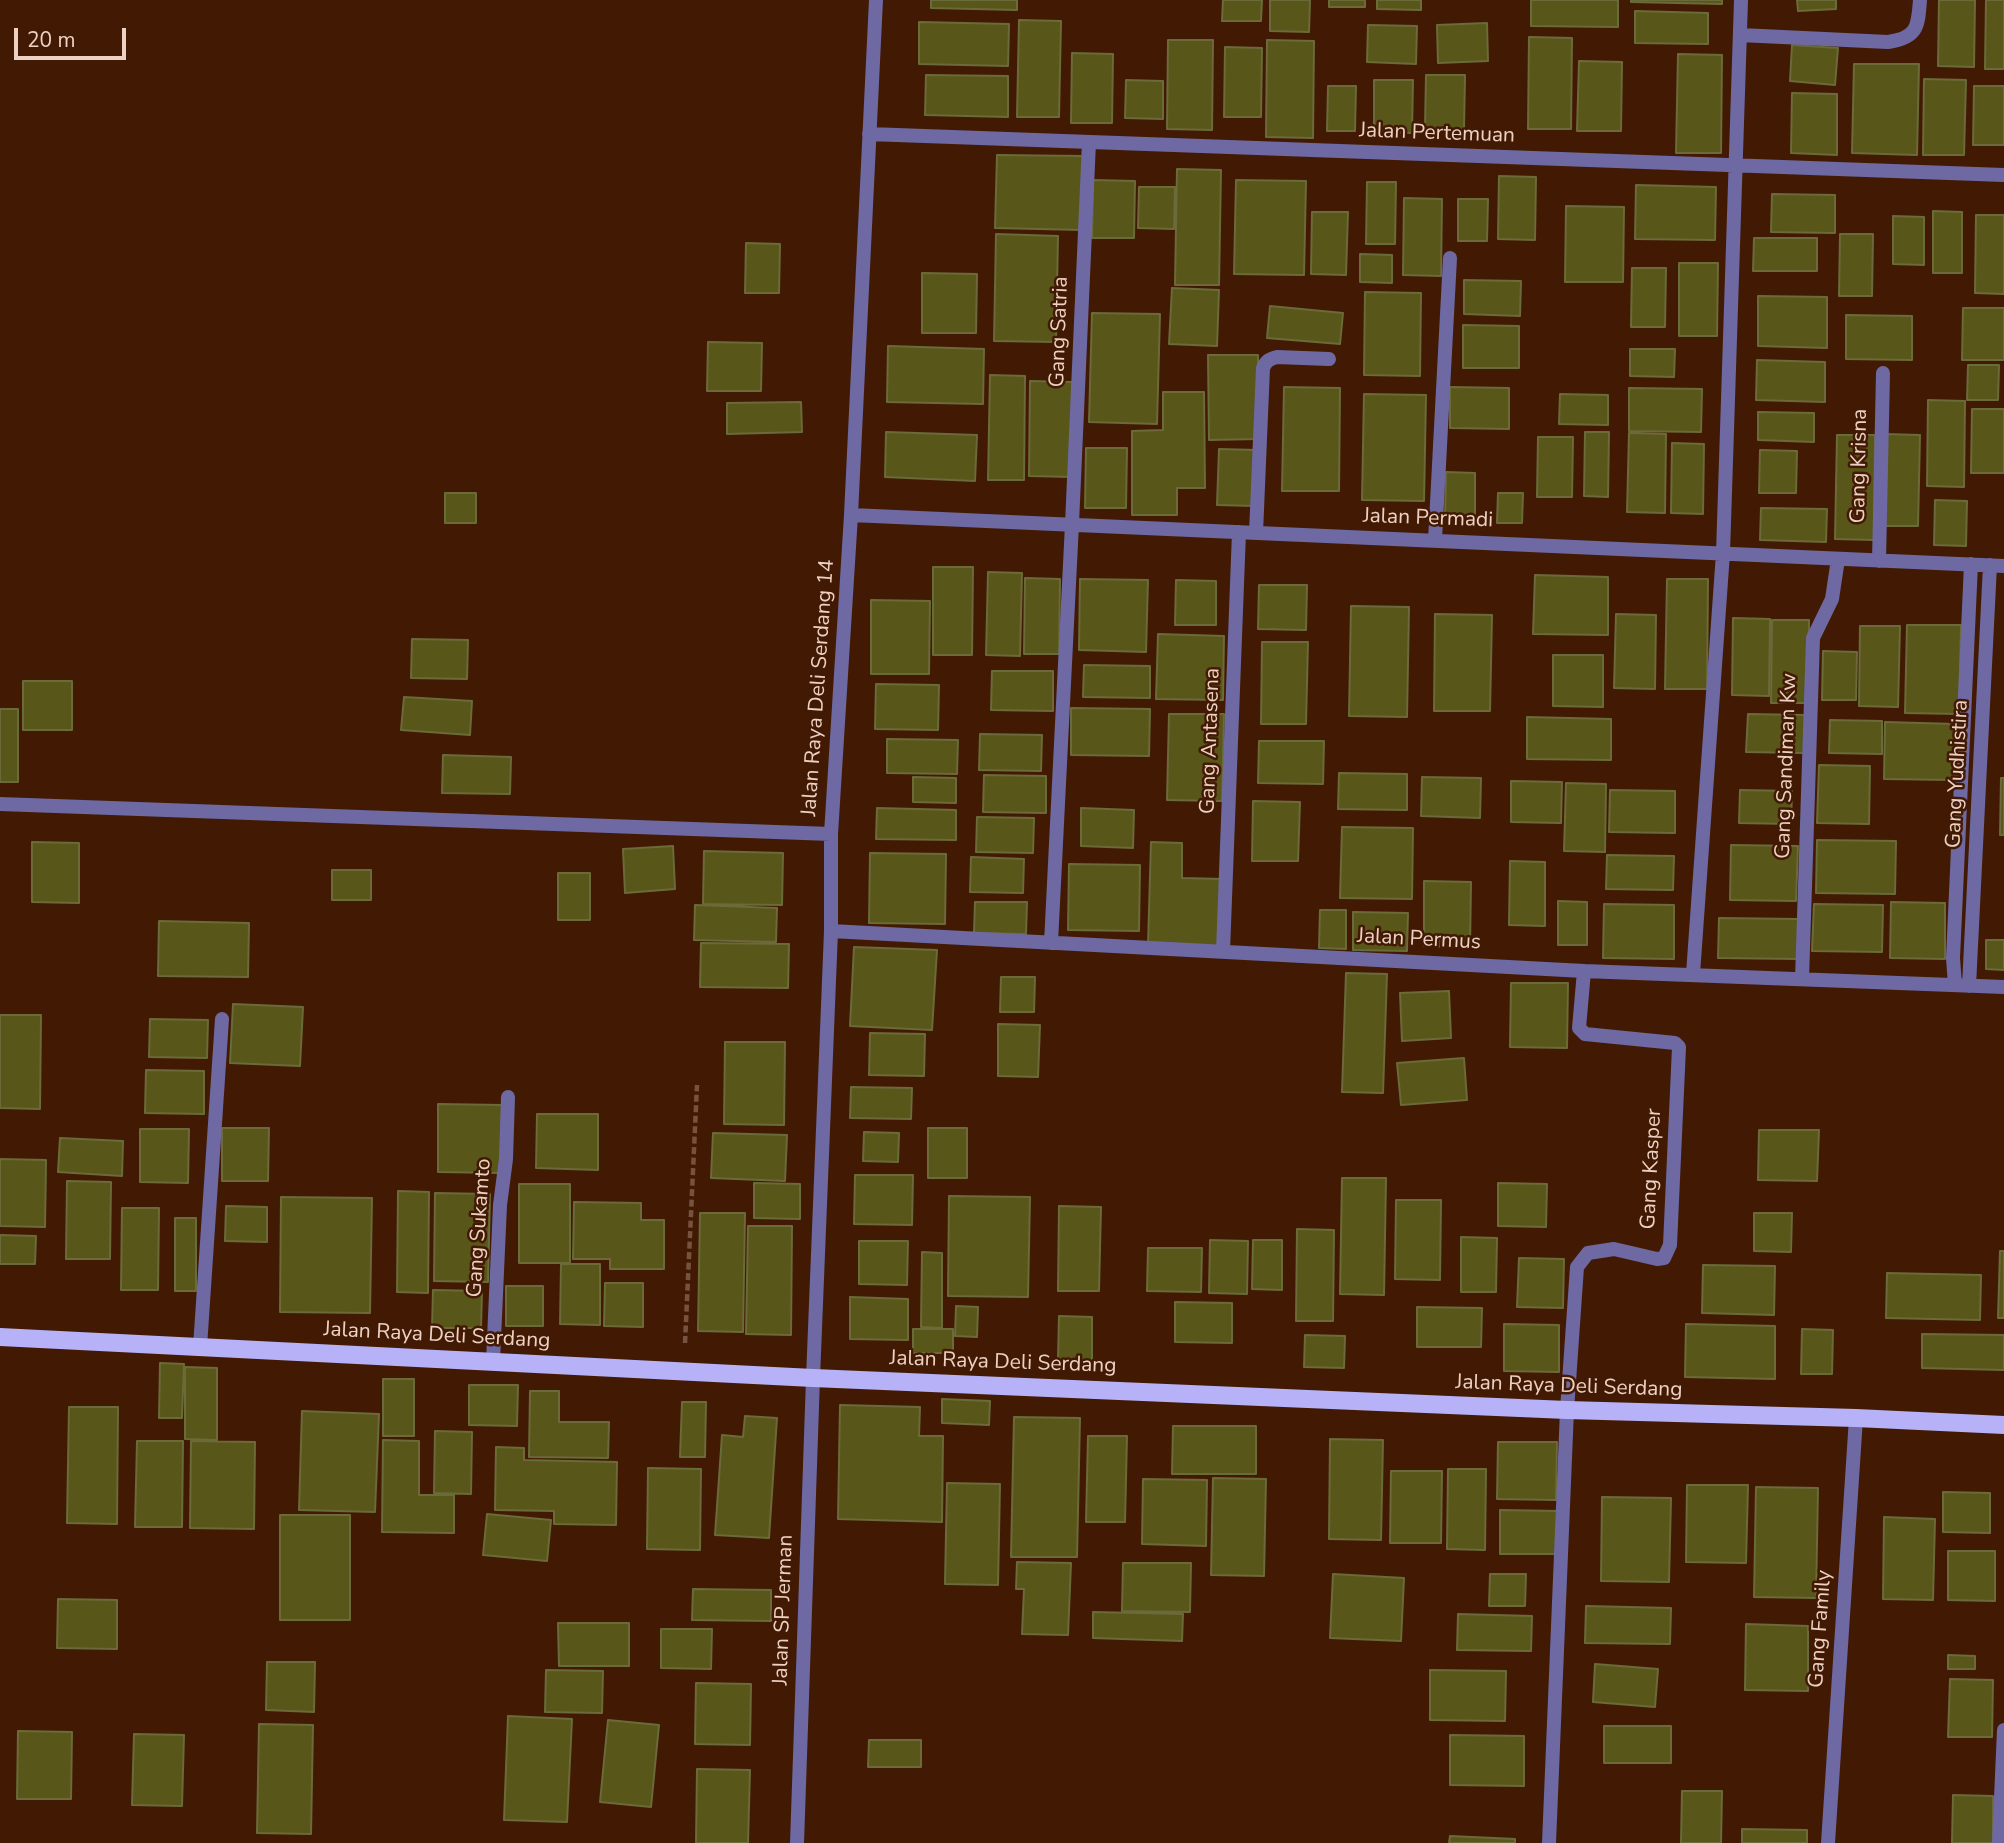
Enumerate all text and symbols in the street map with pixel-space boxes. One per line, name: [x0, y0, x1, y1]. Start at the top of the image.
scale bar: [18, 14, 130, 58]
text: 20 m: [27, 26, 76, 54]
street label: Jalan Pertemuan: [1359, 119, 1515, 149]
street label: Gang Satria: [1045, 276, 1075, 388]
street label: Gang Krisna: [1846, 408, 1874, 524]
street label: Jalan Permadi: [1362, 504, 1494, 534]
street label: Jalan Raya Deli Serdang 14: [797, 559, 841, 817]
street label: Gang Antasena: [1196, 668, 1226, 814]
street label: Gang Sandiman Kw: [1771, 673, 1803, 859]
street label: Gang Yudhistira: [1942, 699, 1974, 849]
street label: Jalan Permus: [1356, 924, 1482, 956]
street label: Gang Kasper: [1636, 1108, 1668, 1230]
street label: Gang Sukamto: [463, 1158, 497, 1298]
street label: Jalan Raya Deli Serdang: [323, 1317, 551, 1355]
street label: Jalan Raya Deli Serdang: [889, 1346, 1117, 1380]
street label: Jalan Raya Deli Serdang: [1455, 1370, 1683, 1404]
street label: Jalan SP Jerman: [769, 1534, 799, 1686]
street label: Gang Family: [1804, 1569, 1838, 1689]

